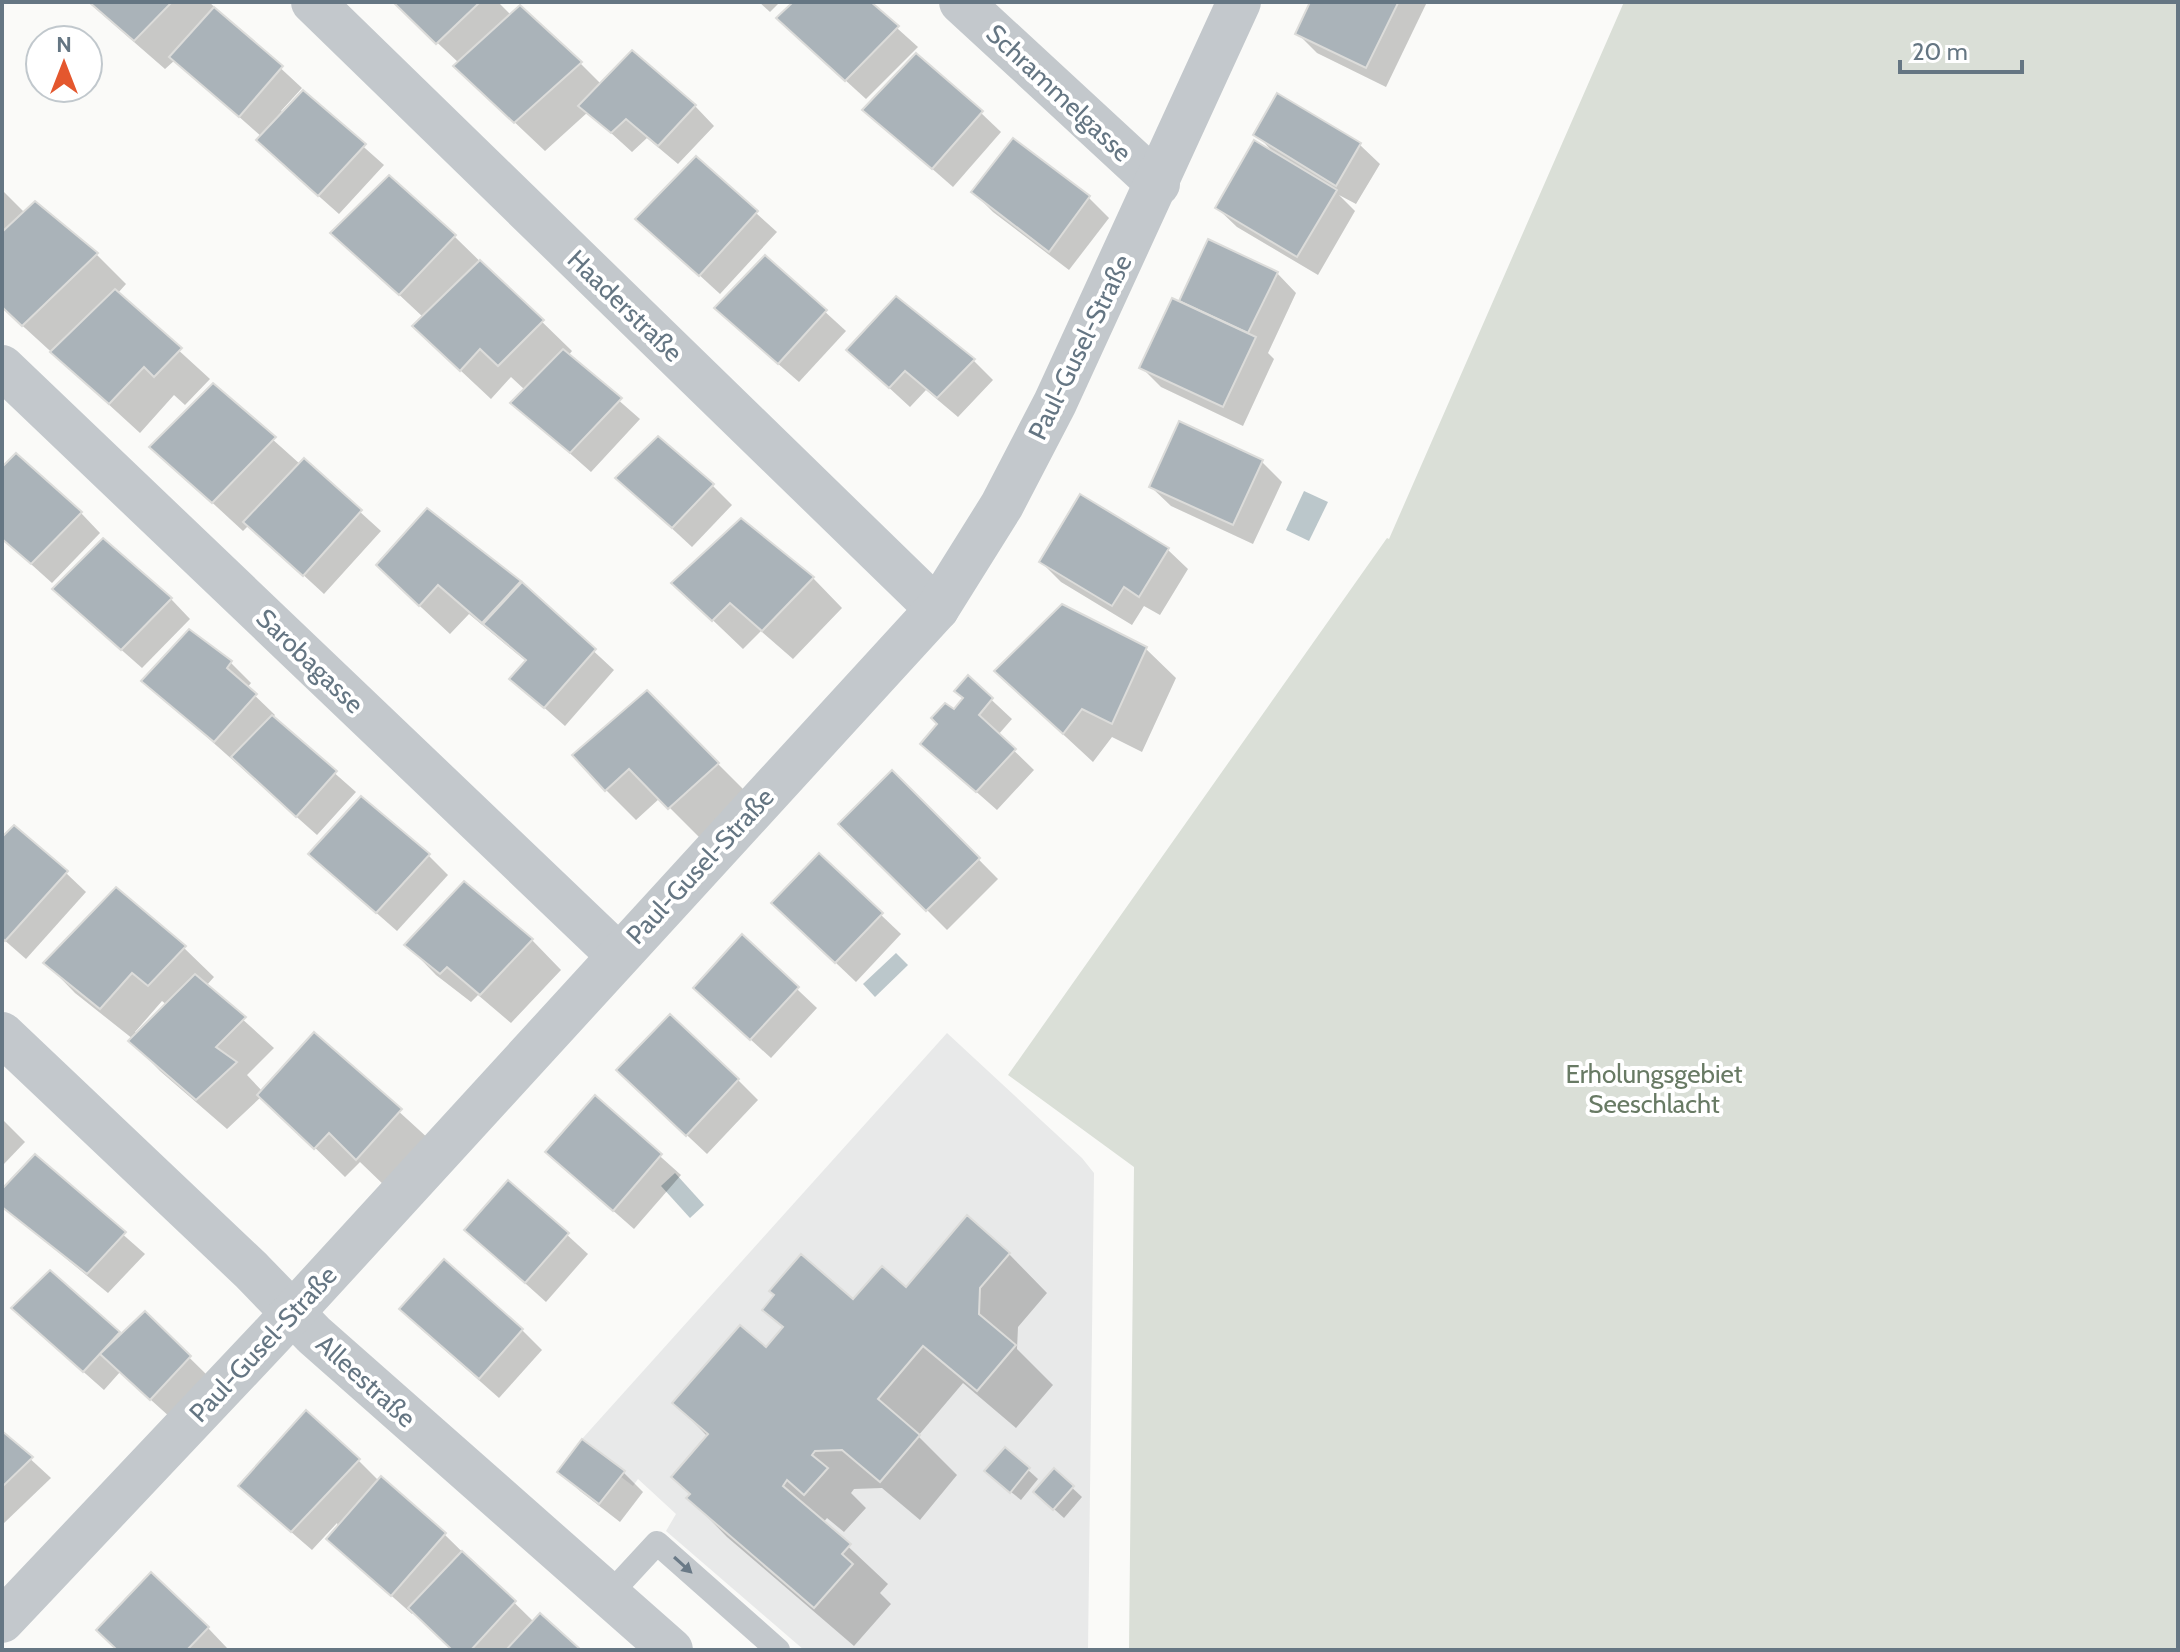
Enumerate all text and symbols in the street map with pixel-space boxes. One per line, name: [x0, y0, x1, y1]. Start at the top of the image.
street label: Schrammelgasse: [980, 18, 1138, 168]
north arrow: [24, 24, 104, 104]
scale bar: [1900, 24, 2022, 74]
text: N: [56, 31, 72, 58]
text: 20 m: [1912, 37, 1968, 66]
street label: Haaderstraße: [561, 243, 689, 369]
street label: Paul-Gusel-Straße: [1021, 249, 1139, 445]
street label: Sarobagasse: [250, 602, 370, 720]
street label: Paul-Gusel-Straße: [619, 781, 781, 951]
park label: Erholungsgebiet Seeschlacht: [1565, 1058, 1743, 1120]
street label: Paul-Gusel-Straße: [182, 1259, 344, 1429]
street label: Alleestraße: [310, 1328, 422, 1434]
one-way arrow: [673, 1556, 692, 1574]

